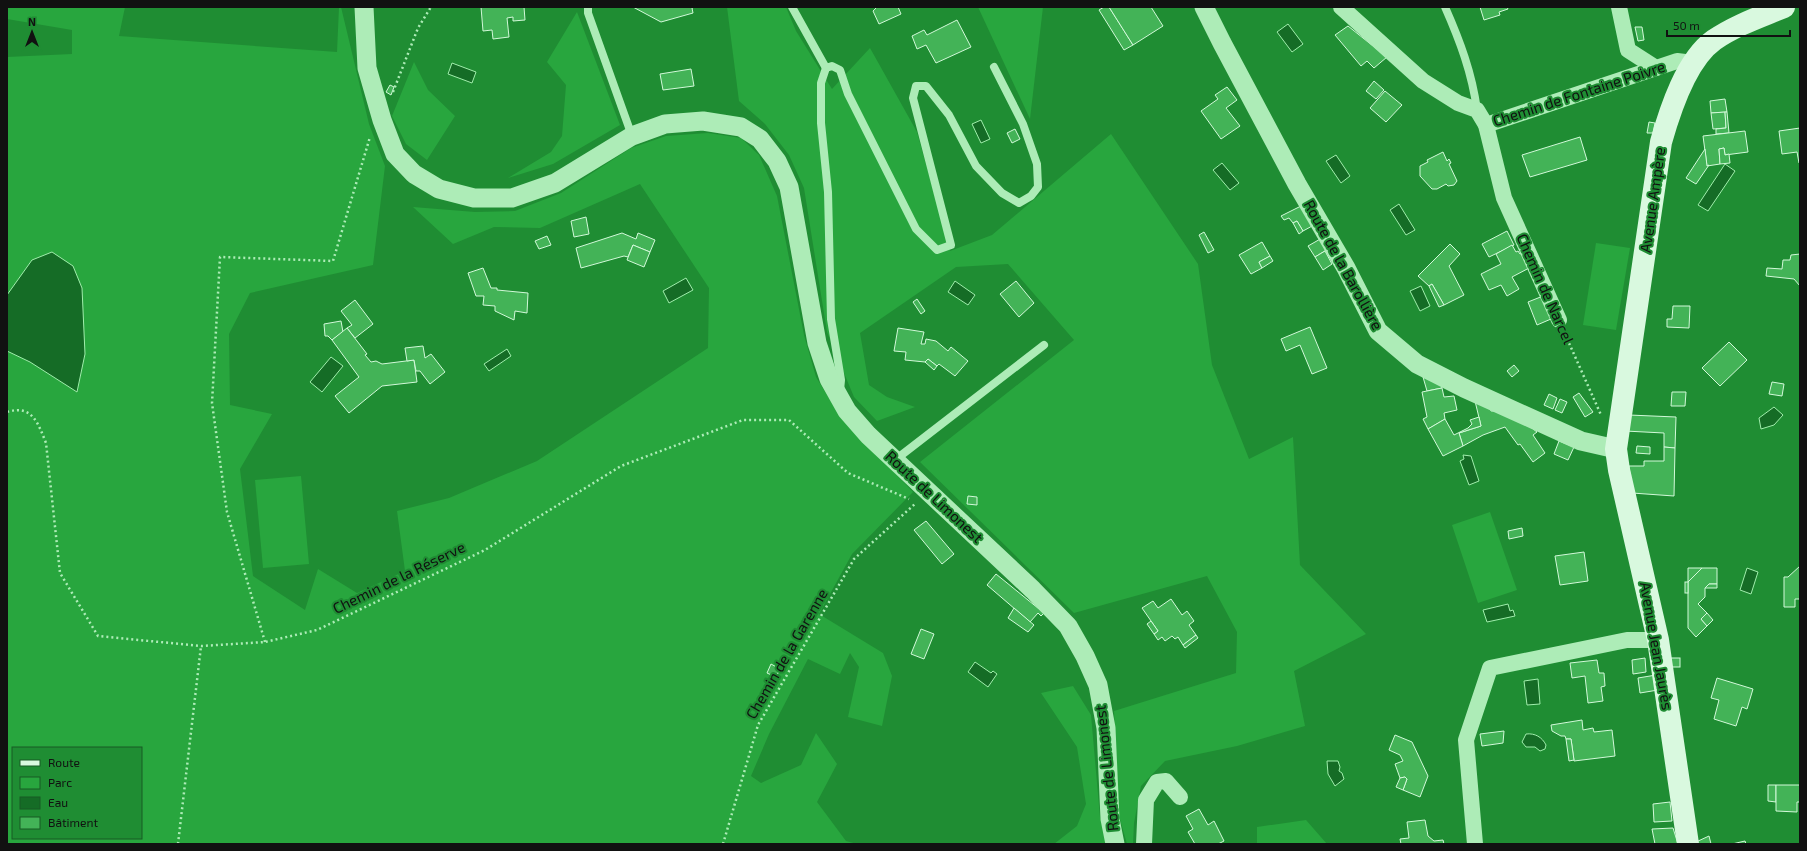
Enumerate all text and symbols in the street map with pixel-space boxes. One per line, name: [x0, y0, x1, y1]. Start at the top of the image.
north arrow: [12, 12, 52, 52]
scale bar: [1667, 12, 1790, 38]
text: N: [28, 15, 36, 28]
text: 50 m: [1673, 18, 1700, 32]
street label: Chemin de Fontaine Poivre: [1490, 57, 1667, 129]
street label: Avenue Ampère: [1636, 146, 1668, 254]
street label: Route de la Barollière: [1301, 196, 1387, 333]
street label: Chemin de Narcel: [1514, 231, 1578, 347]
street label: Route de Limonest: [882, 447, 987, 546]
street label: Chemin de la Réserve: [329, 537, 468, 617]
street label: Avenue Jean Jaurès: [1637, 580, 1677, 711]
street label: Chemin de la Garenne: [742, 585, 831, 722]
street label: Route de Limonest: [1090, 704, 1122, 832]
legend: [12, 747, 142, 839]
text: Route: [48, 755, 80, 769]
text: Parc: [48, 775, 72, 789]
text: Eau: [48, 795, 68, 809]
text: Bâtiment: [48, 815, 99, 829]

